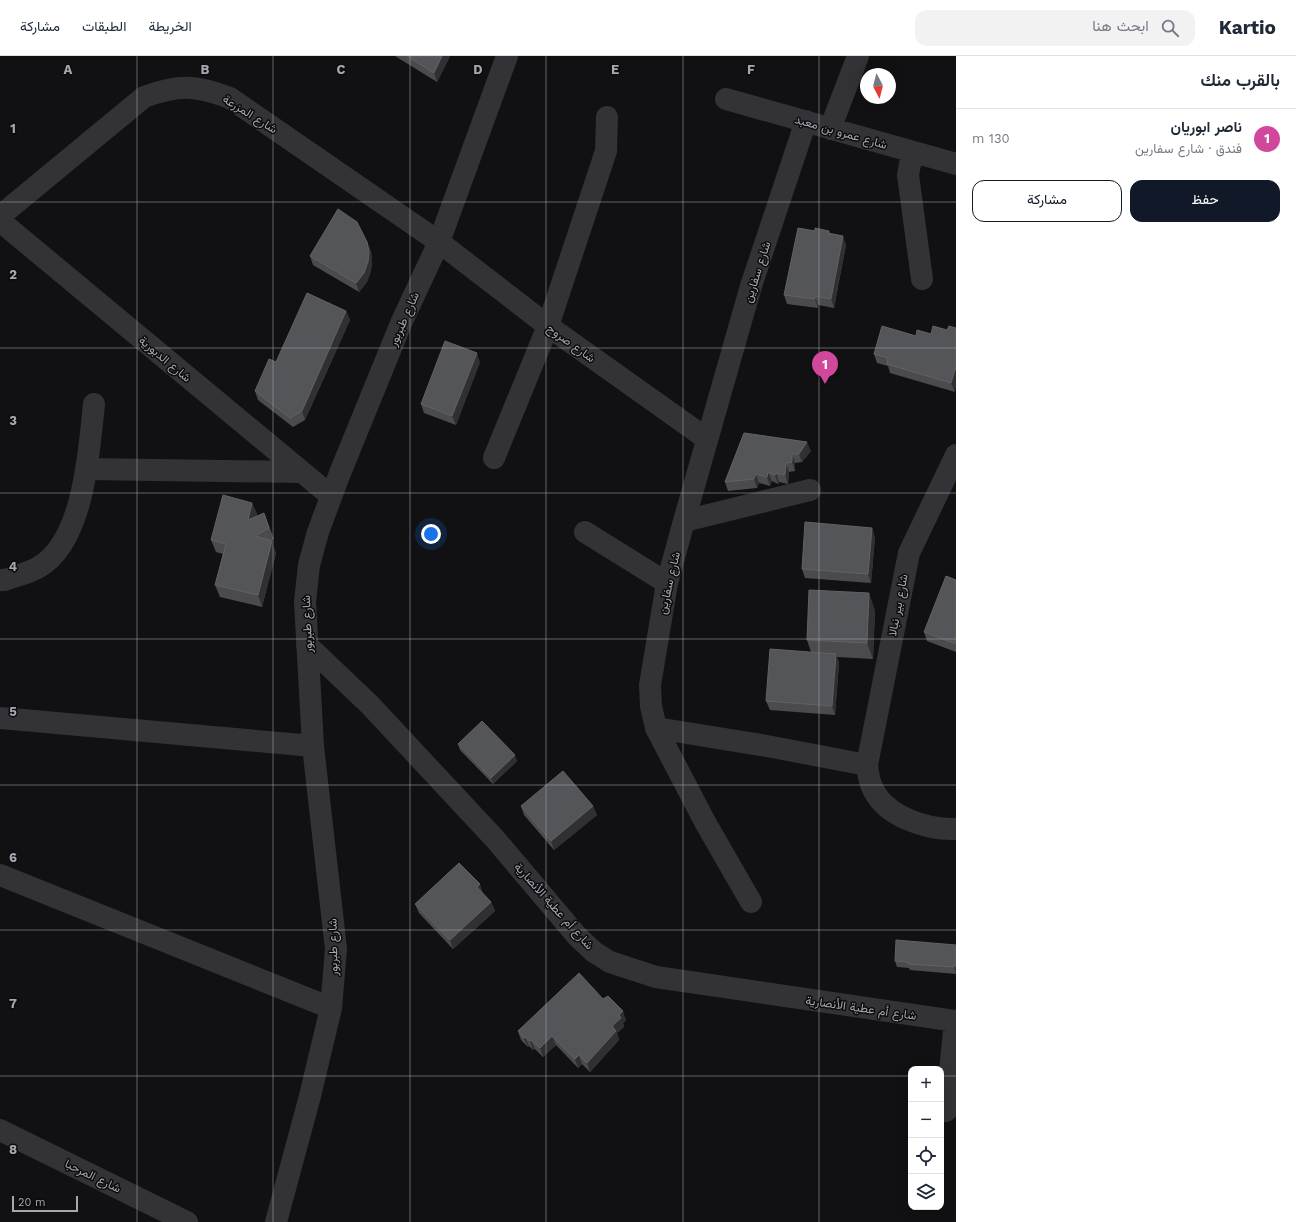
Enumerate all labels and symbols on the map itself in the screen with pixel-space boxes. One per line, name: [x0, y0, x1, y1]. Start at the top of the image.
text: A: [64, 62, 73, 77]
text: B: [201, 62, 210, 77]
text: C: [337, 62, 346, 77]
text: D: [473, 62, 483, 77]
text: E: [611, 62, 619, 77]
text: F: [747, 62, 755, 77]
north arrow: [860, 68, 896, 104]
street label: شارع المزرعة: [219, 92, 280, 138]
street label: شارع عمرو بن معبد: [793, 112, 889, 154]
text: 1: [10, 121, 16, 136]
street label: شارع سفارين: [740, 240, 775, 305]
text: 2: [9, 267, 17, 282]
street label: شارع طبربور: [385, 290, 424, 350]
street label: شارع صروح: [543, 321, 598, 367]
street label: شارع الدبورية: [135, 333, 194, 386]
pin: 1: [812, 351, 838, 384]
text: 3: [9, 413, 17, 428]
your location: [421, 524, 441, 544]
street label: شارع سفارين: [655, 550, 685, 616]
text: 4: [9, 559, 18, 574]
street label: شارع بير نبالا: [885, 573, 913, 638]
street label: شارع طبربور: [299, 595, 317, 654]
text: 5: [9, 704, 17, 719]
text: 6: [9, 850, 17, 865]
street label: شارع أم عطية الأنصارية: [510, 860, 597, 954]
street label: شارع طبربور: [325, 918, 343, 977]
street label: شارع أم عطية الأنصارية: [804, 993, 917, 1025]
text: 7: [9, 996, 17, 1011]
text: 8: [9, 1142, 17, 1157]
street label: شارع المرحبا: [62, 1156, 123, 1197]
scale bar: [12, 1194, 78, 1213]

